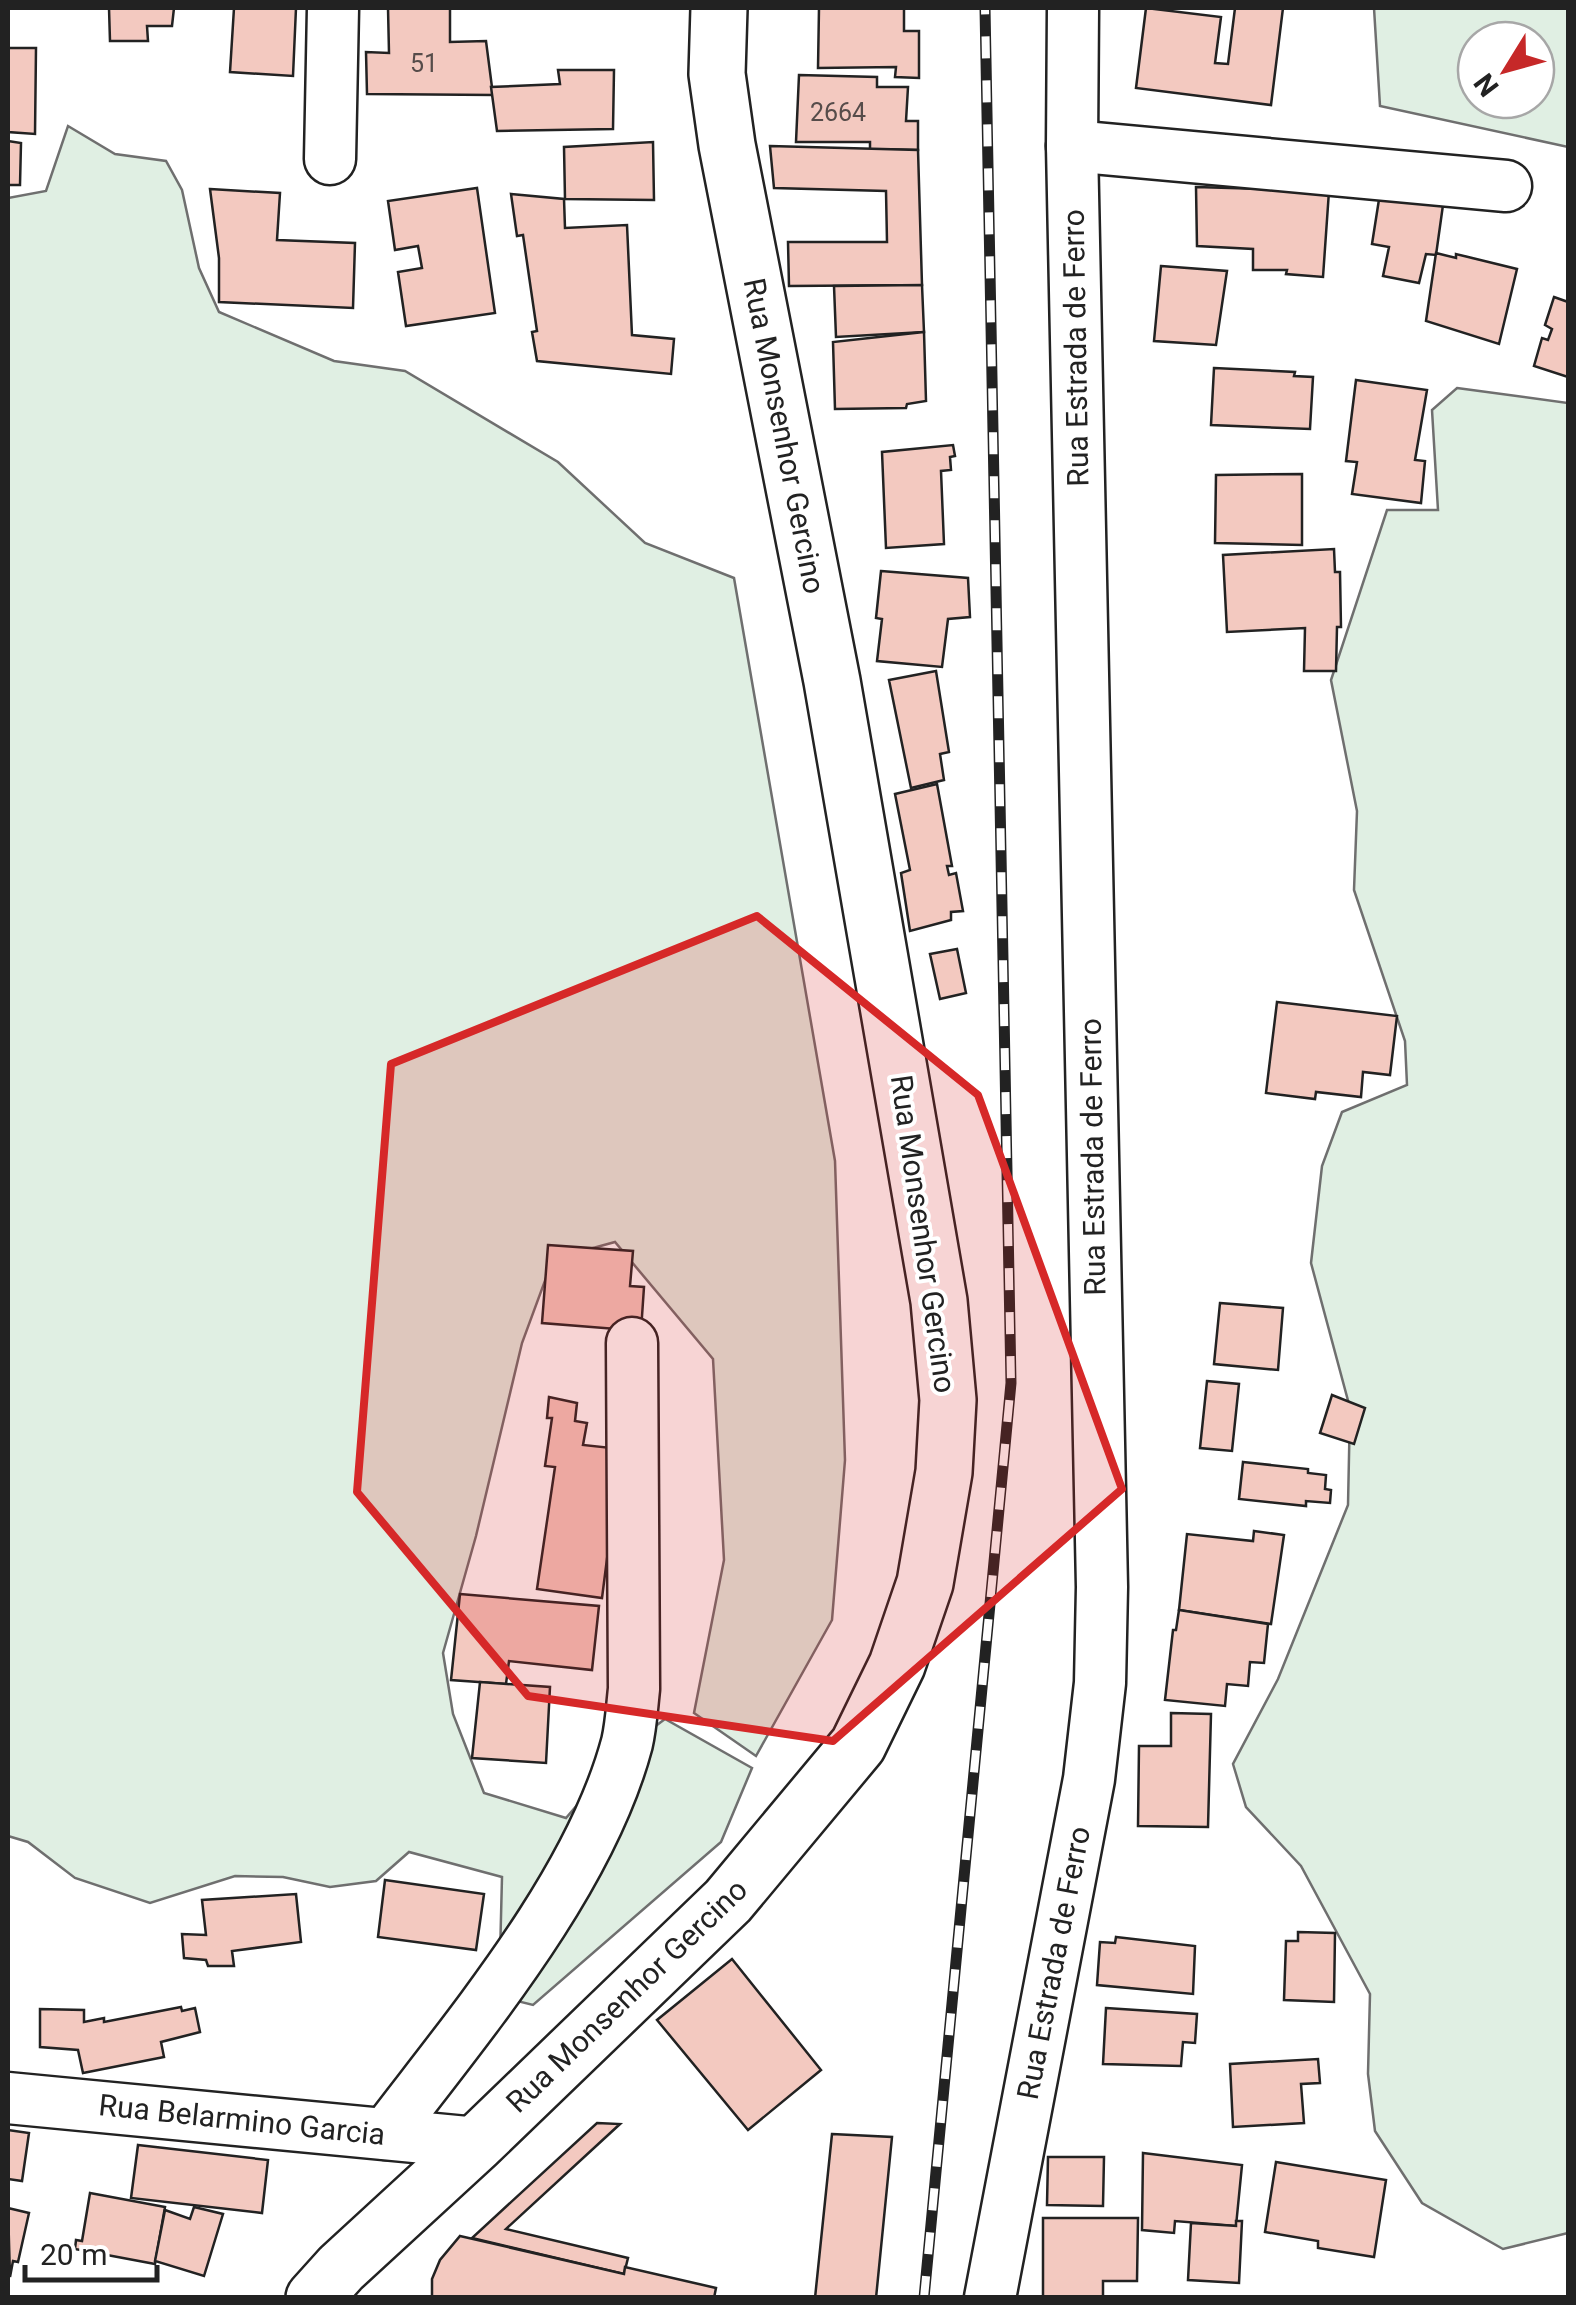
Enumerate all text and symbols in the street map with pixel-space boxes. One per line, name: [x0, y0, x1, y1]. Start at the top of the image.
north arrow: [1456, 20, 1556, 120]
house number: 51: [410, 49, 438, 78]
text: N: [1467, 67, 1506, 103]
house number: 2664: [810, 98, 866, 127]
street label: Rua Estrada de Ferro: [1056, 209, 1095, 487]
street label: Rua Monsenhor Gercino: [737, 275, 832, 597]
street label: Rua Estrada de Ferro: [1073, 1018, 1112, 1296]
street label: Rua Monsenhor Gercino: [884, 1073, 963, 1395]
street label: Rua Estrada de Ferro: [1010, 1823, 1097, 2102]
street label: Rua Monsenhor Gercino: [499, 1872, 754, 2120]
street label: Rua Belarmino Garcia: [97, 2087, 387, 2152]
scale bar: [25, 2220, 158, 2282]
text: 20 m: [40, 2237, 107, 2272]

